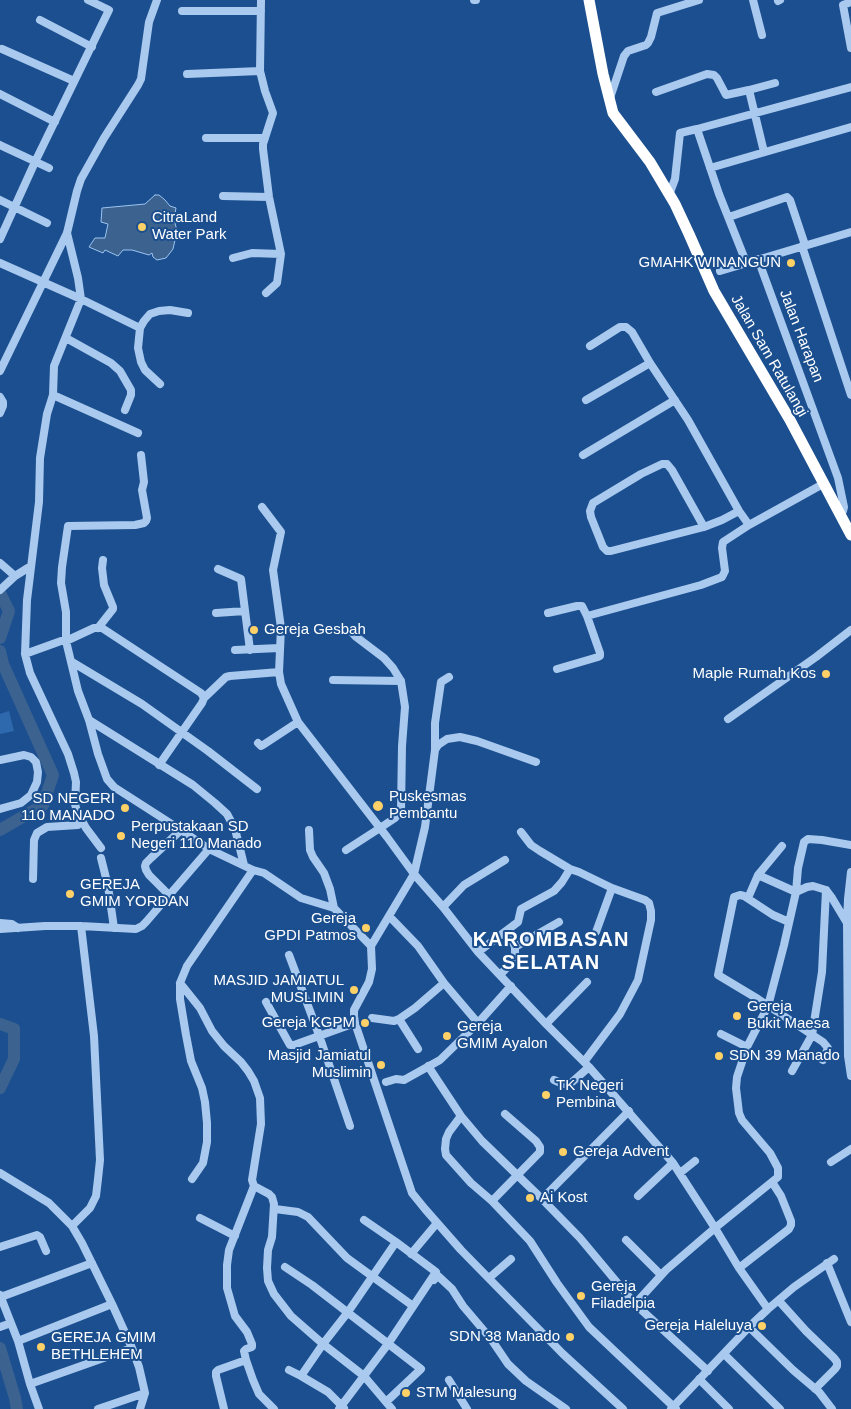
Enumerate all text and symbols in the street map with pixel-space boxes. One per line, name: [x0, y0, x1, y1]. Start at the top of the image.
place label: CitraLand Water Park: [152, 209, 226, 244]
marker: CitraLand Water Park: [136, 221, 148, 233]
place label: GMAHK WINANGUN: [638, 254, 781, 272]
marker: GMAHK WINANGUN: [785, 257, 797, 269]
street label: Jalan Harapan: [775, 287, 827, 385]
street label: Jalan Sam Ratulangi: [727, 292, 811, 420]
place label: Gereja Gesbah: [264, 621, 366, 639]
marker: Gereja Gesbah: [248, 624, 260, 636]
place label: Maple Rumah Kos: [693, 665, 816, 683]
marker: Maple Rumah Kos: [820, 668, 832, 680]
place label: Puskesmas Pembantu: [389, 788, 467, 823]
place label: SD NEGERI 110 MANADO: [21, 790, 115, 825]
marker: Puskesmas Pembantu: [371, 799, 385, 813]
marker: SD NEGERI 110 MANADO: [119, 802, 131, 814]
place label: Perpustakaan SD Negeri 110 Manado: [131, 818, 262, 853]
marker: Perpustakaan SD Negeri 110 Manado: [115, 830, 127, 842]
place label: GEREJA GMIM YORDAN: [80, 876, 189, 911]
marker: GEREJA GMIM YORDAN: [64, 888, 76, 900]
place label: Gereja GPDI Patmos: [264, 910, 356, 945]
marker: Gereja GPDI Patmos: [360, 922, 372, 934]
district label: KAROMBASAN SELATAN: [471, 928, 631, 975]
place label: MASJID JAMIATUL MUSLIMIN: [213, 972, 344, 1007]
marker: MASJID JAMIATUL MUSLIMIN: [348, 984, 360, 996]
place label: Gereja Bukit Maesa: [747, 998, 830, 1033]
marker: Gereja Bukit Maesa: [731, 1010, 743, 1022]
place label: Gereja KGPM: [262, 1014, 355, 1032]
marker: Gereja KGPM: [359, 1017, 371, 1029]
place label: Gereja GMIM Ayalon: [457, 1018, 548, 1053]
marker: Gereja GMIM Ayalon: [441, 1030, 453, 1042]
place label: Masjid Jamiatul Muslimin: [268, 1047, 371, 1082]
place label: SDN 39 Manado: [729, 1047, 840, 1065]
marker: SDN 39 Manado: [713, 1050, 725, 1062]
marker: Masjid Jamiatul Muslimin: [375, 1059, 387, 1071]
place label: TK Negeri Pembina: [556, 1077, 624, 1112]
marker: TK Negeri Pembina: [540, 1089, 552, 1101]
place label: Gereja Advent: [573, 1143, 669, 1161]
marker: Gereja Advent: [557, 1146, 569, 1158]
place label: Ai Kost: [540, 1189, 588, 1207]
marker: Ai Kost: [524, 1192, 536, 1204]
place label: Gereja Filadelpia: [591, 1278, 655, 1313]
marker: Gereja Filadelpia: [575, 1290, 587, 1302]
place label: Gereja Haleluya: [644, 1317, 752, 1335]
marker: Gereja Haleluya: [756, 1320, 768, 1332]
place label: SDN 38 Manado: [449, 1328, 560, 1346]
place label: GEREJA GMIM BETHLEHEM: [51, 1329, 156, 1364]
marker: SDN 38 Manado: [564, 1331, 576, 1343]
marker: GEREJA GMIM BETHLEHEM: [35, 1341, 47, 1353]
place label: STM Malesung: [416, 1384, 517, 1402]
marker: STM Malesung: [400, 1387, 412, 1399]

